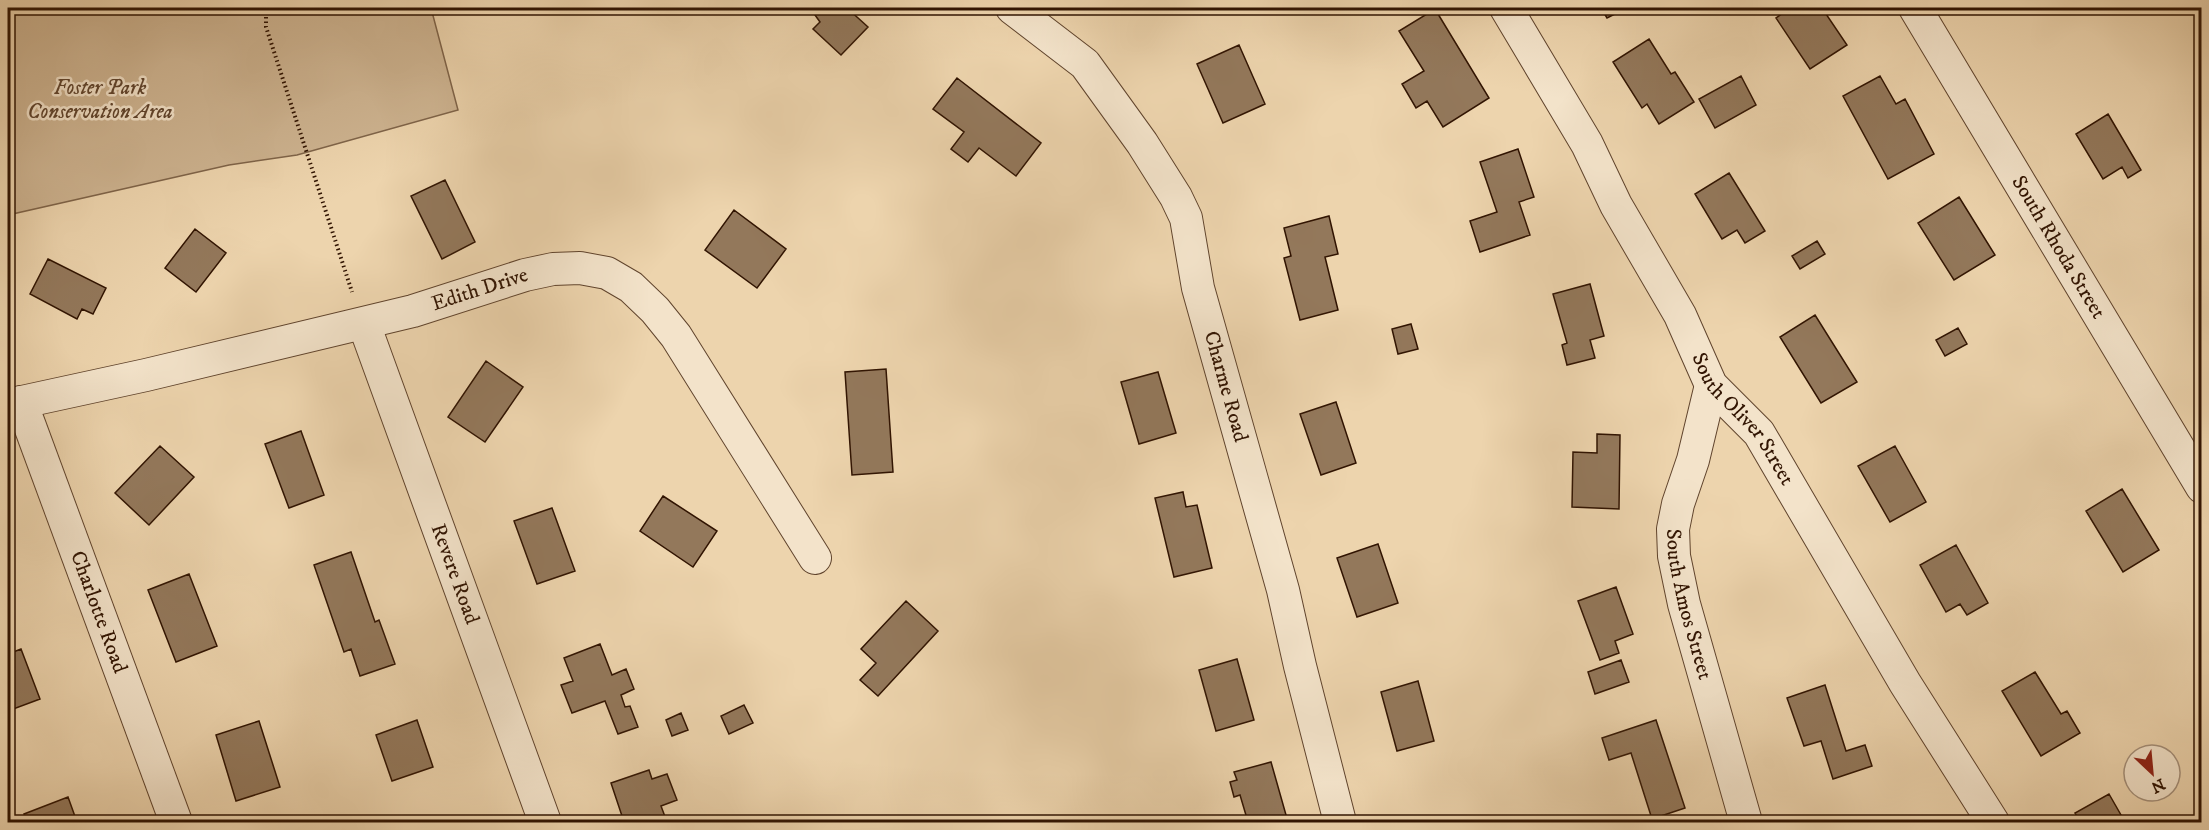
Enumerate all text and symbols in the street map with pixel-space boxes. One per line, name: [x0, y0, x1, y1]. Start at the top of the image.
park label: Foster Park Conservation Area: [27, 75, 173, 125]
street label: South Rhoda Street: [2006, 171, 2111, 324]
street label: Edith Drive: [428, 262, 532, 317]
street label: Charme Road: [1198, 328, 1254, 446]
street label: South Oliver Street: [1685, 349, 1800, 490]
street label: Revere Road: [425, 520, 485, 628]
street label: South Amos Street: [1660, 528, 1718, 683]
street label: Charlotte Road: [64, 547, 133, 677]
north arrow: [2122, 743, 2182, 803]
text: N: [2148, 774, 2168, 797]

